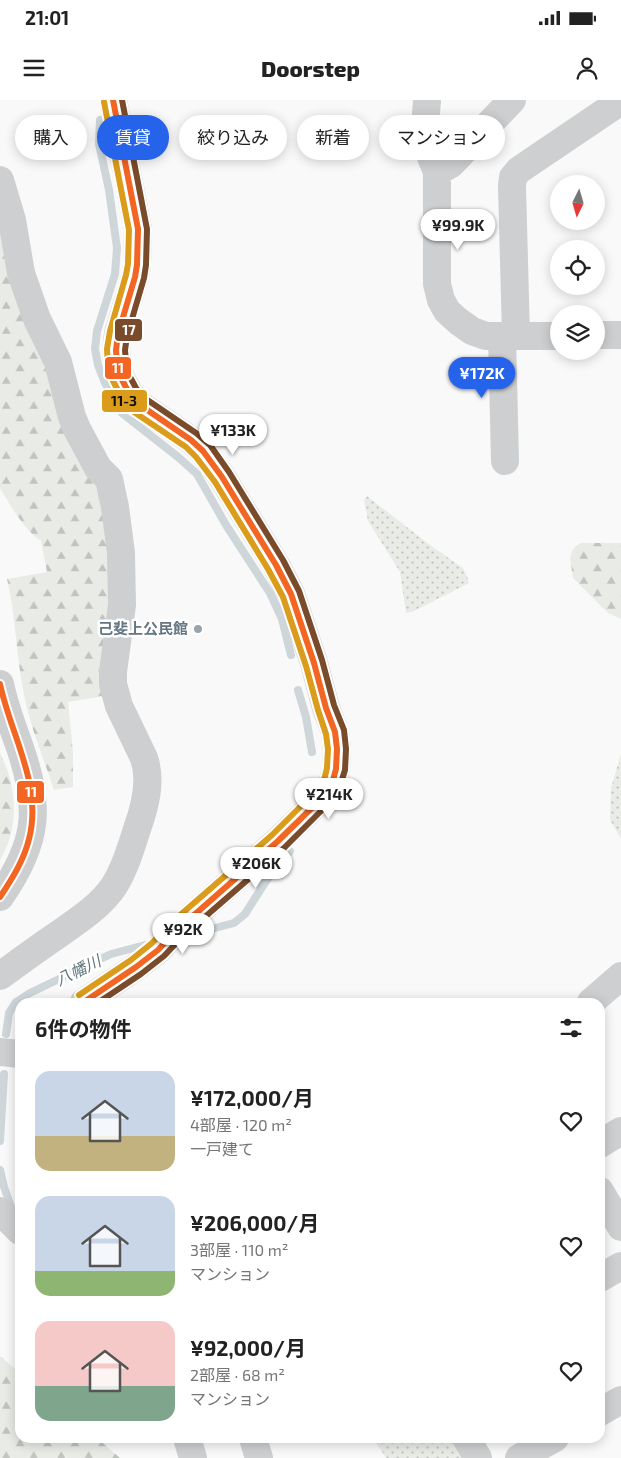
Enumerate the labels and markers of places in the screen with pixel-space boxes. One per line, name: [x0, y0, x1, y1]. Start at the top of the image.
pin: ¥99.9K: [417, 208, 499, 251]
pin: ¥172K: [447, 356, 517, 399]
pin: ¥133K: [198, 414, 268, 456]
place label: 己斐上公民館: [98, 619, 188, 637]
marker: 己斐上公民館: [192, 623, 204, 635]
pin: ¥214K: [294, 778, 364, 820]
pin: ¥206K: [221, 846, 291, 889]
pin: ¥92K: [153, 912, 213, 955]

